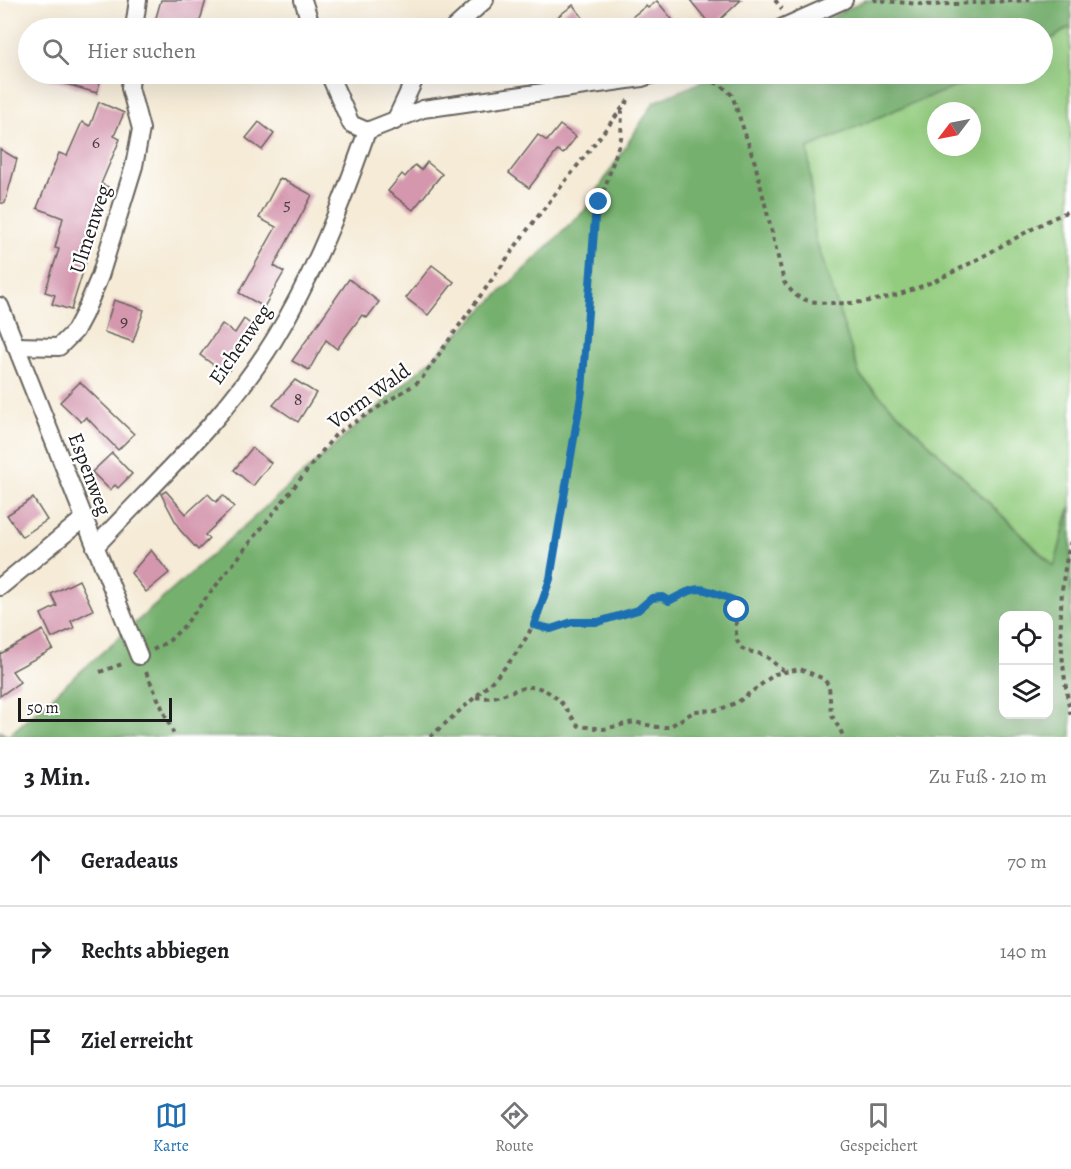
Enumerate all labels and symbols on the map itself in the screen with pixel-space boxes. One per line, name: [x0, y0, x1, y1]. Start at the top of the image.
north arrow: [927, 102, 981, 156]
house number: 6: [92, 130, 100, 154]
street label: Ulmenweg: [63, 181, 118, 277]
route end: [585, 188, 611, 214]
house number: 5: [283, 192, 291, 216]
street label: Eichenweg: [202, 298, 278, 390]
house number: 9: [120, 309, 128, 333]
street label: Vorm Wald: [321, 356, 416, 436]
house number: 8: [294, 387, 302, 411]
street label: Espenweg: [61, 429, 119, 520]
route start: [723, 596, 749, 622]
scale bar: [18, 695, 172, 722]

